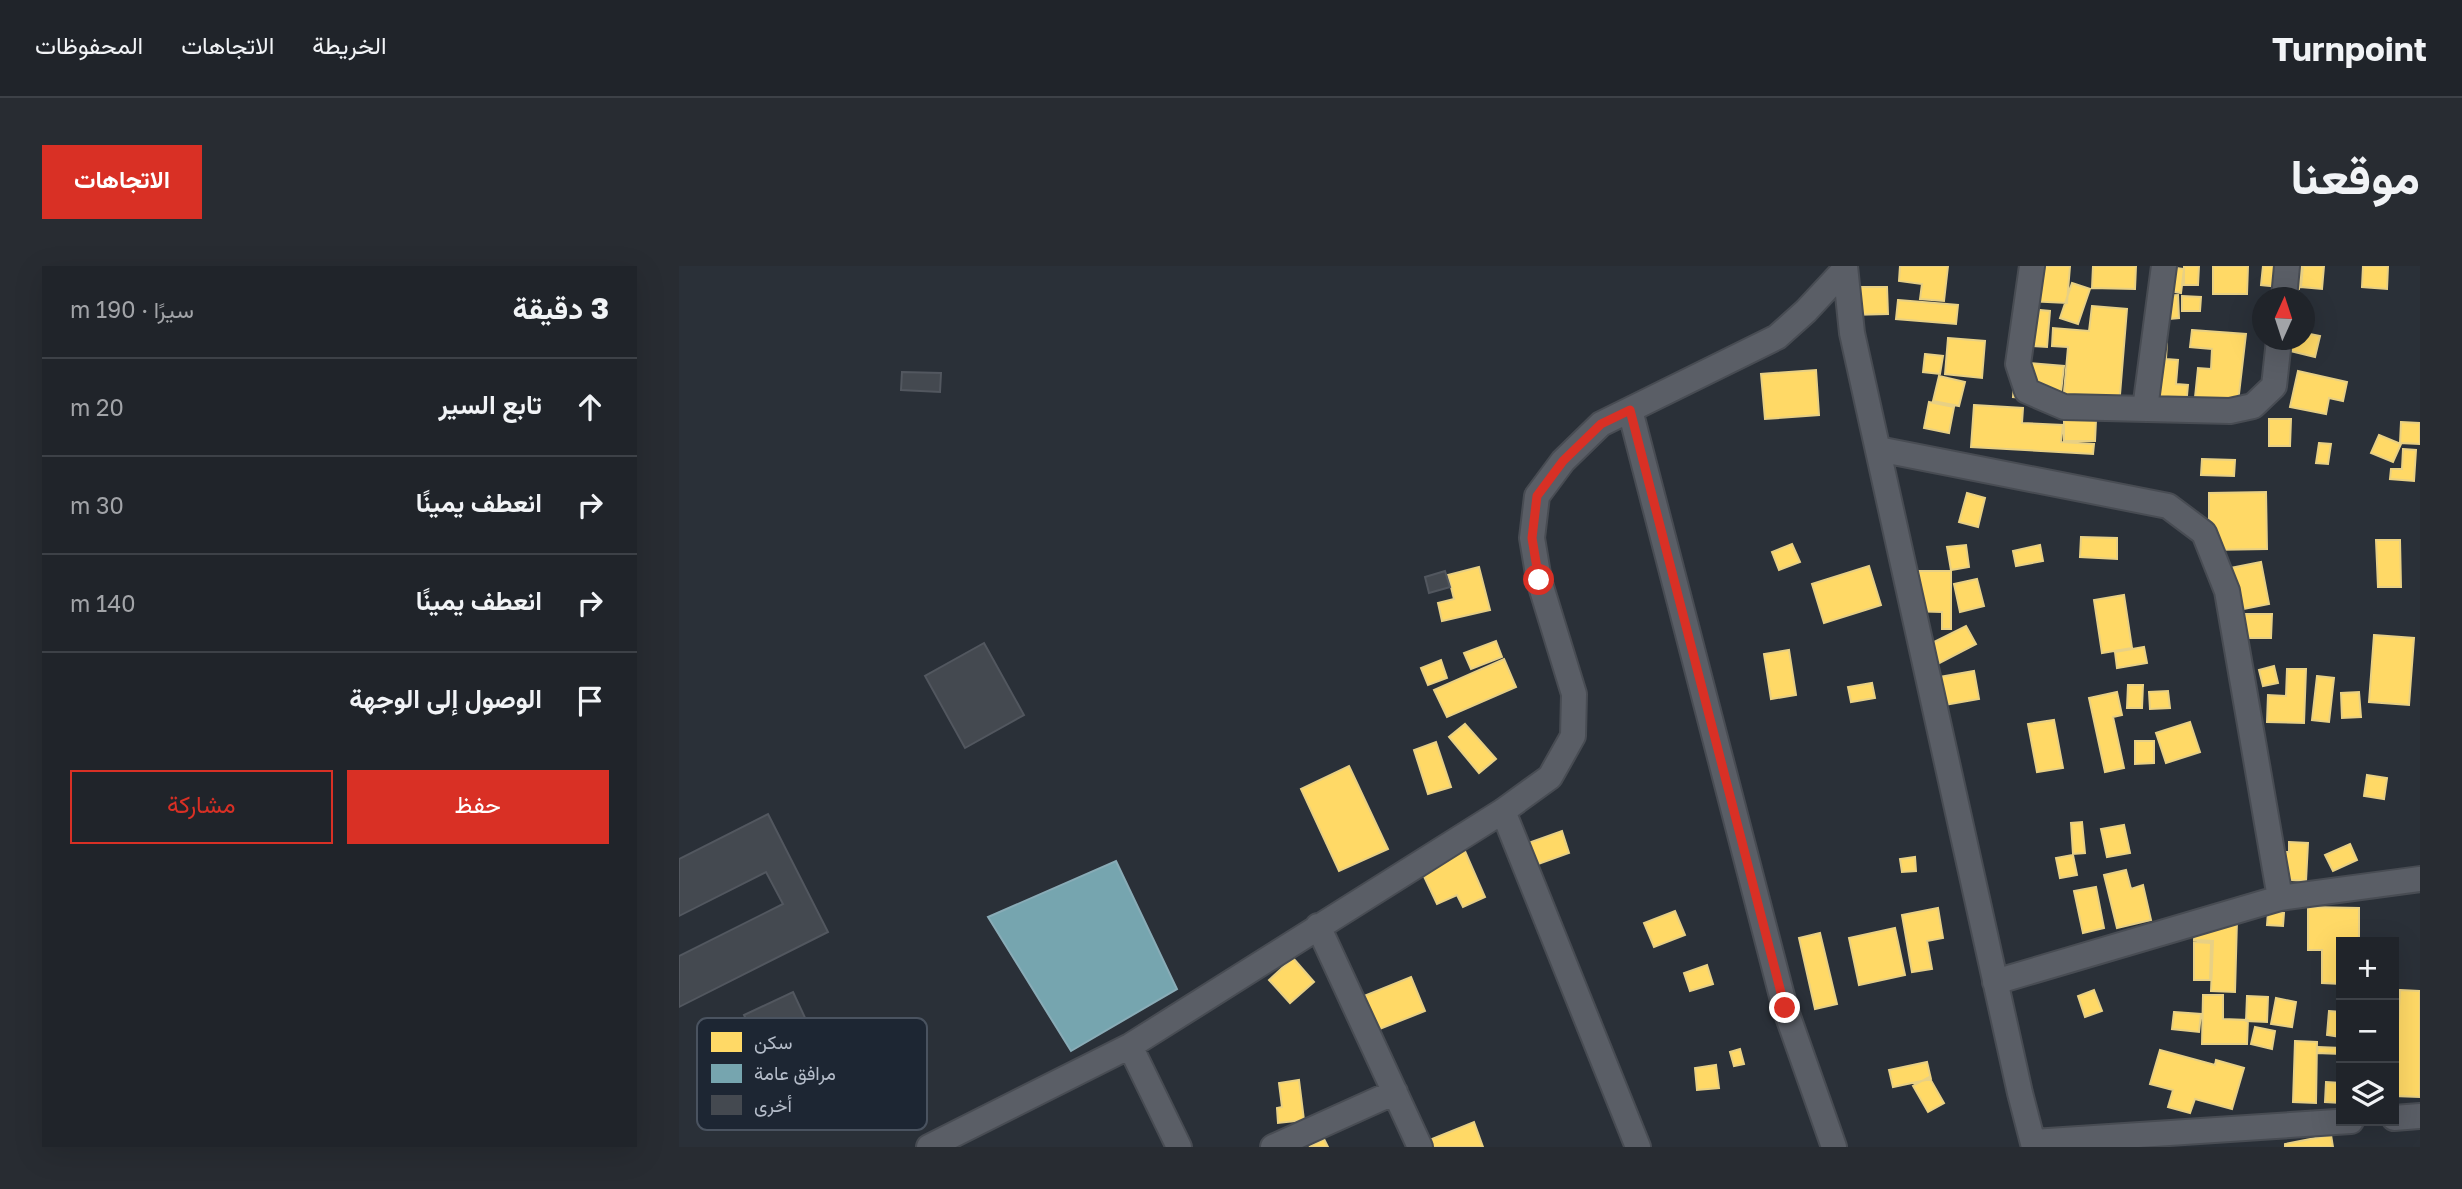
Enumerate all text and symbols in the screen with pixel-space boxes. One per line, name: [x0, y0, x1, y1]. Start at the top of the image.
text: Turnpoint: [2272, 29, 2427, 68]
text: المحفوظات: [35, 30, 143, 59]
text: الاتجاهات: [181, 30, 274, 59]
text: الخريطة: [312, 30, 387, 59]
button: الاتجاهات: [42, 145, 202, 219]
text: موقعنا: [2290, 146, 2420, 205]
north arrow: [2252, 287, 2315, 350]
text: 3 دقيقة: [512, 290, 609, 326]
text: سيرًا · 190 m: [70, 295, 194, 323]
icon: ahead: [571, 388, 609, 426]
text: تابع السير: [439, 389, 542, 420]
text: 20 m: [70, 393, 124, 421]
icon: right: [571, 486, 609, 524]
text: انعطف يمينًا: [416, 487, 542, 518]
text: 30 m: [70, 491, 124, 519]
route start: [1523, 564, 1554, 595]
icon: right: [571, 584, 609, 622]
text: انعطف يمينًا: [416, 585, 542, 616]
text: 140 m: [70, 589, 136, 617]
icon: arrive: [571, 682, 609, 720]
text: الوصول إلى الوجهة: [349, 683, 542, 714]
button: مشاركة: [70, 770, 333, 844]
button: حفظ: [347, 770, 609, 844]
map controls: [2336, 937, 2399, 1126]
button: +: [2336, 937, 2399, 1000]
route end: [1769, 992, 1800, 1023]
button: −: [2336, 1000, 2399, 1063]
legend: [697, 1018, 927, 1130]
text: سكن: [754, 1030, 792, 1054]
text: مرافق عامة: [754, 1061, 836, 1085]
button: layers: [2336, 1063, 2399, 1126]
text: أخرى: [754, 1093, 792, 1117]

